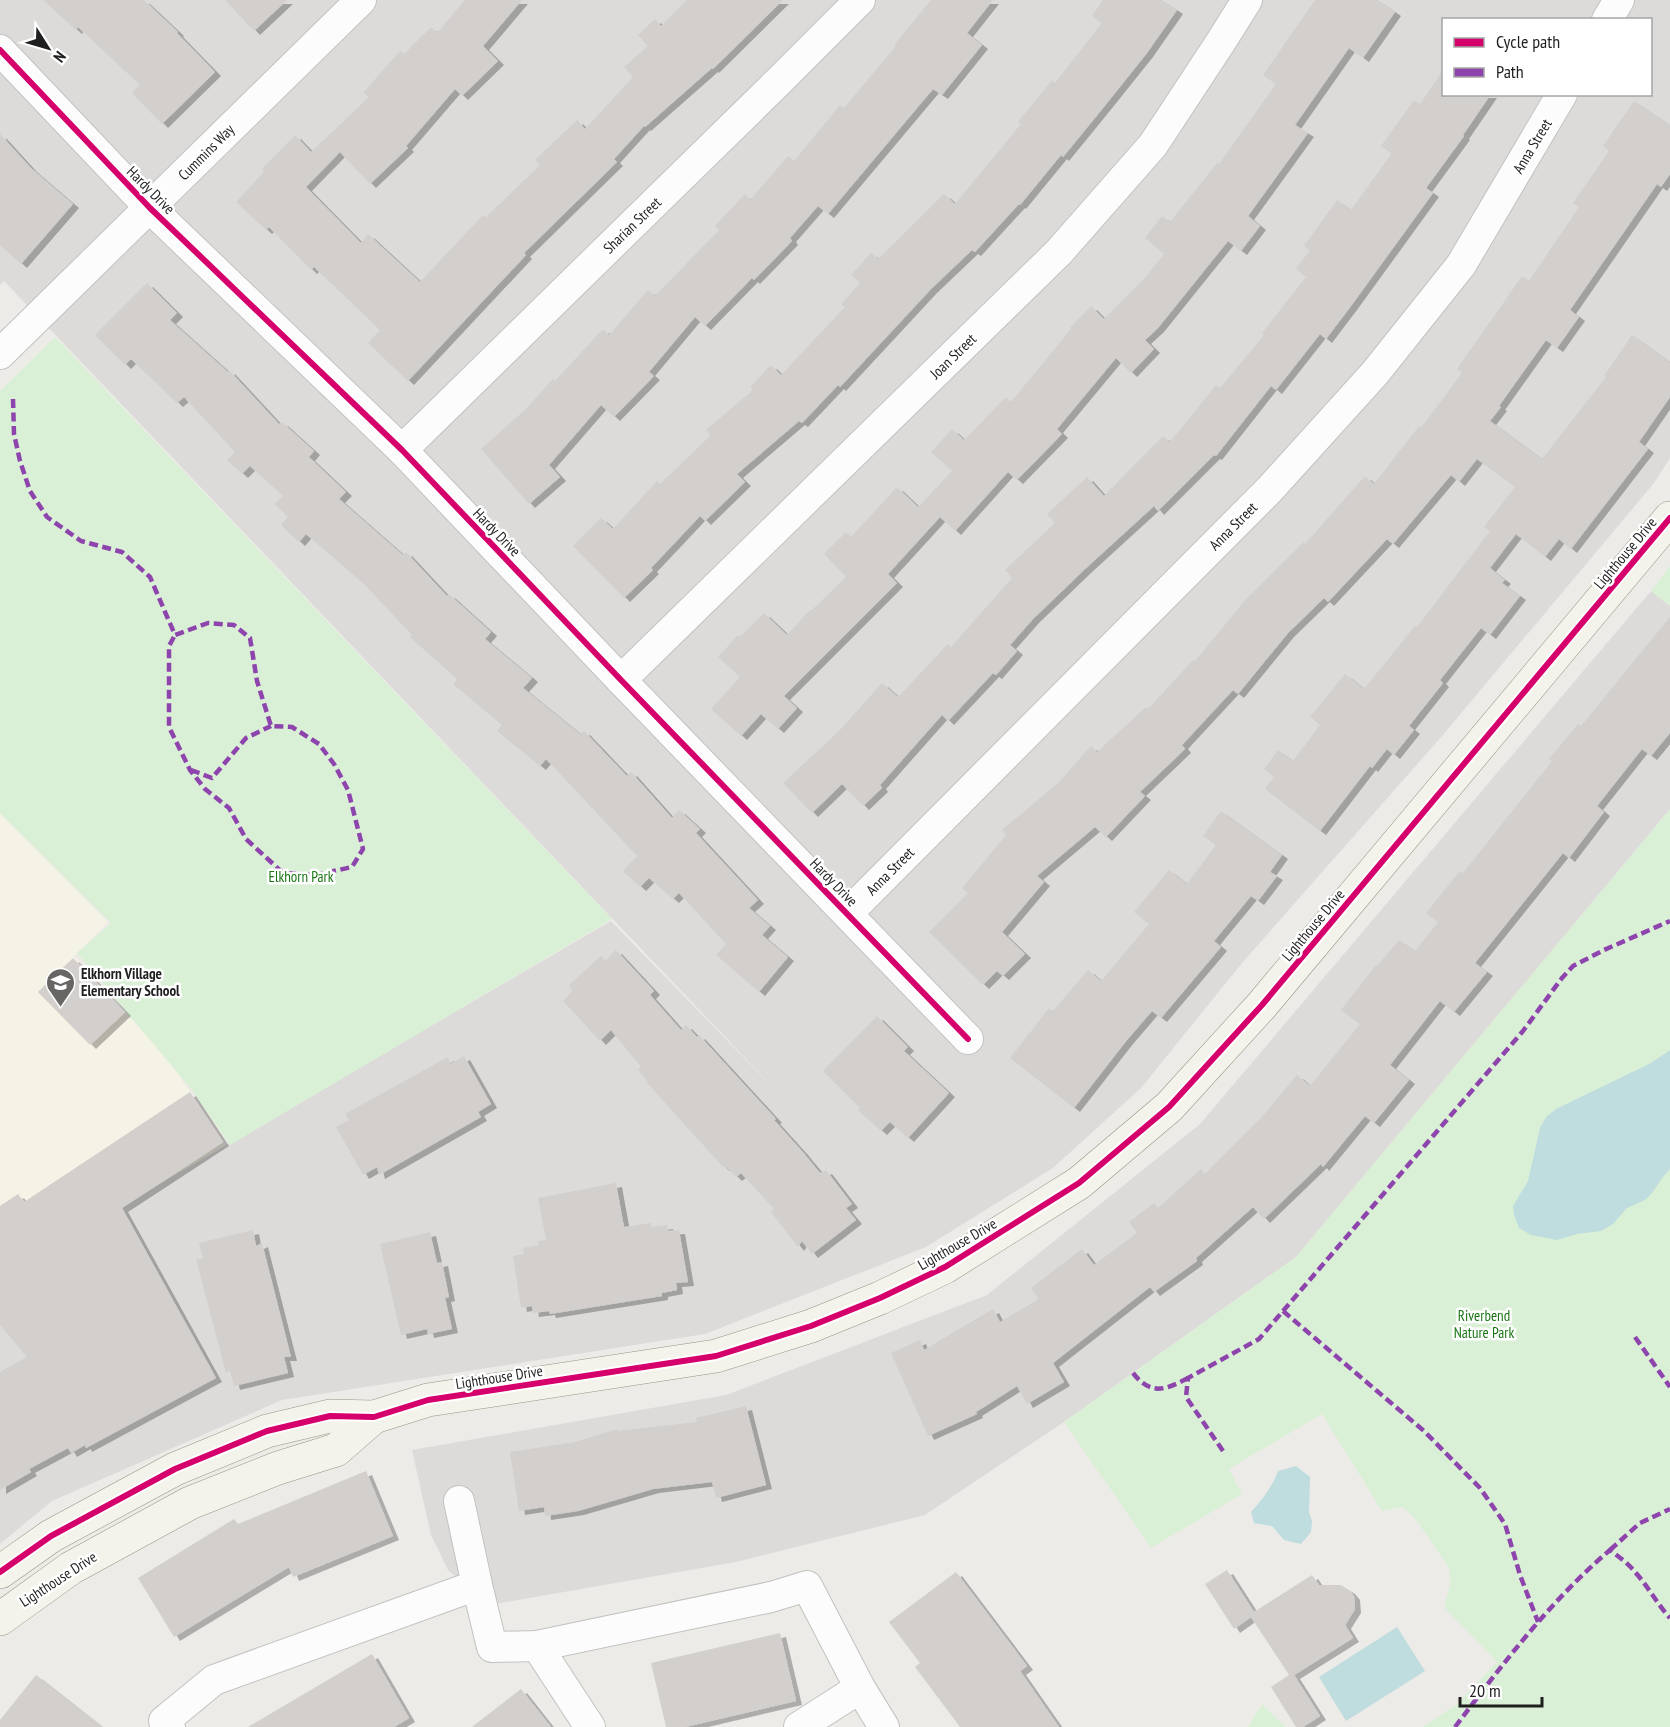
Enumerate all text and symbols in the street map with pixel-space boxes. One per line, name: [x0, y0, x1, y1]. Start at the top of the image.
north arrow: [18, 18, 78, 78]
legend: [1442, 18, 1652, 96]
text: Cycle path: [1496, 30, 1560, 53]
text: N: [49, 48, 71, 66]
text: Path: [1496, 60, 1524, 83]
street label: Anna Street: [1508, 115, 1556, 177]
street label: Cummins Way: [174, 120, 238, 184]
street label: Hardy Drive: [123, 162, 179, 218]
street label: Sharian Street: [599, 193, 665, 257]
street label: Joan Street: [925, 329, 980, 383]
street label: Anna Street: [1205, 498, 1261, 554]
street label: Hardy Drive: [469, 504, 525, 560]
street label: Lighthouse Drive: [1589, 513, 1661, 593]
street label: Anna Street: [862, 843, 918, 899]
street label: Hardy Drive: [806, 854, 862, 910]
park label: Elkhorn Park: [269, 867, 334, 886]
street label: Lighthouse Drive: [1277, 885, 1349, 965]
place label: Elkhorn Village Elementary School: [81, 964, 180, 1000]
school or university icon: Elkhorn Village Elementary School: [44, 966, 76, 1008]
street label: Lighthouse Drive: [914, 1214, 1000, 1274]
park label: Riverbend Nature Park: [1454, 1306, 1514, 1342]
street label: Lighthouse Drive: [454, 1361, 544, 1393]
street label: Lighthouse Drive: [16, 1547, 100, 1611]
scale bar: [1460, 1670, 1542, 1708]
text: 20 m: [1469, 1679, 1501, 1702]

